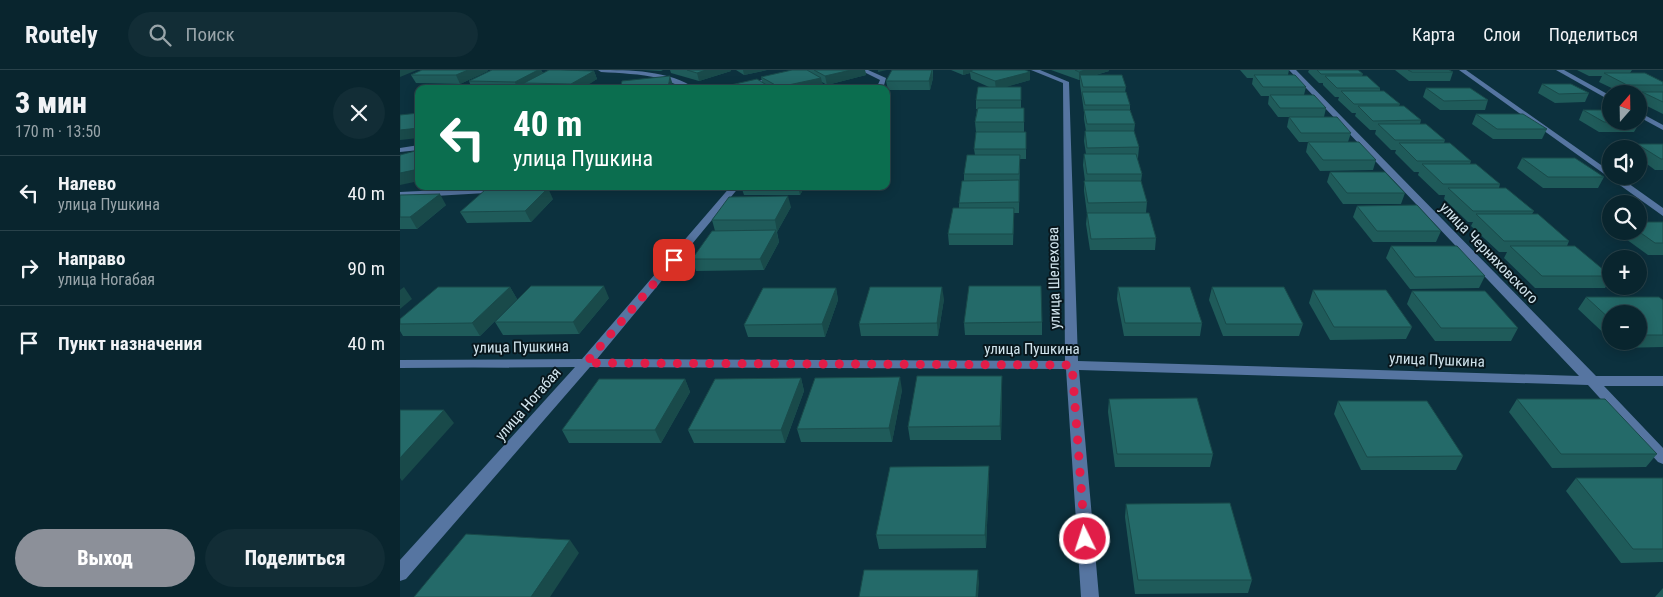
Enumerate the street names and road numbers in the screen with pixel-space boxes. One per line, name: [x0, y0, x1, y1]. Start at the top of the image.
street label: улица Черняховского: [1436, 199, 1542, 307]
street label: улица Шелехова: [1044, 227, 1064, 329]
street label: улица Пушкина: [473, 337, 569, 357]
street label: улица Пушкина: [984, 340, 1080, 358]
street label: улица Пушкина: [1389, 349, 1485, 371]
street label: улица Ногабая: [491, 364, 565, 444]

